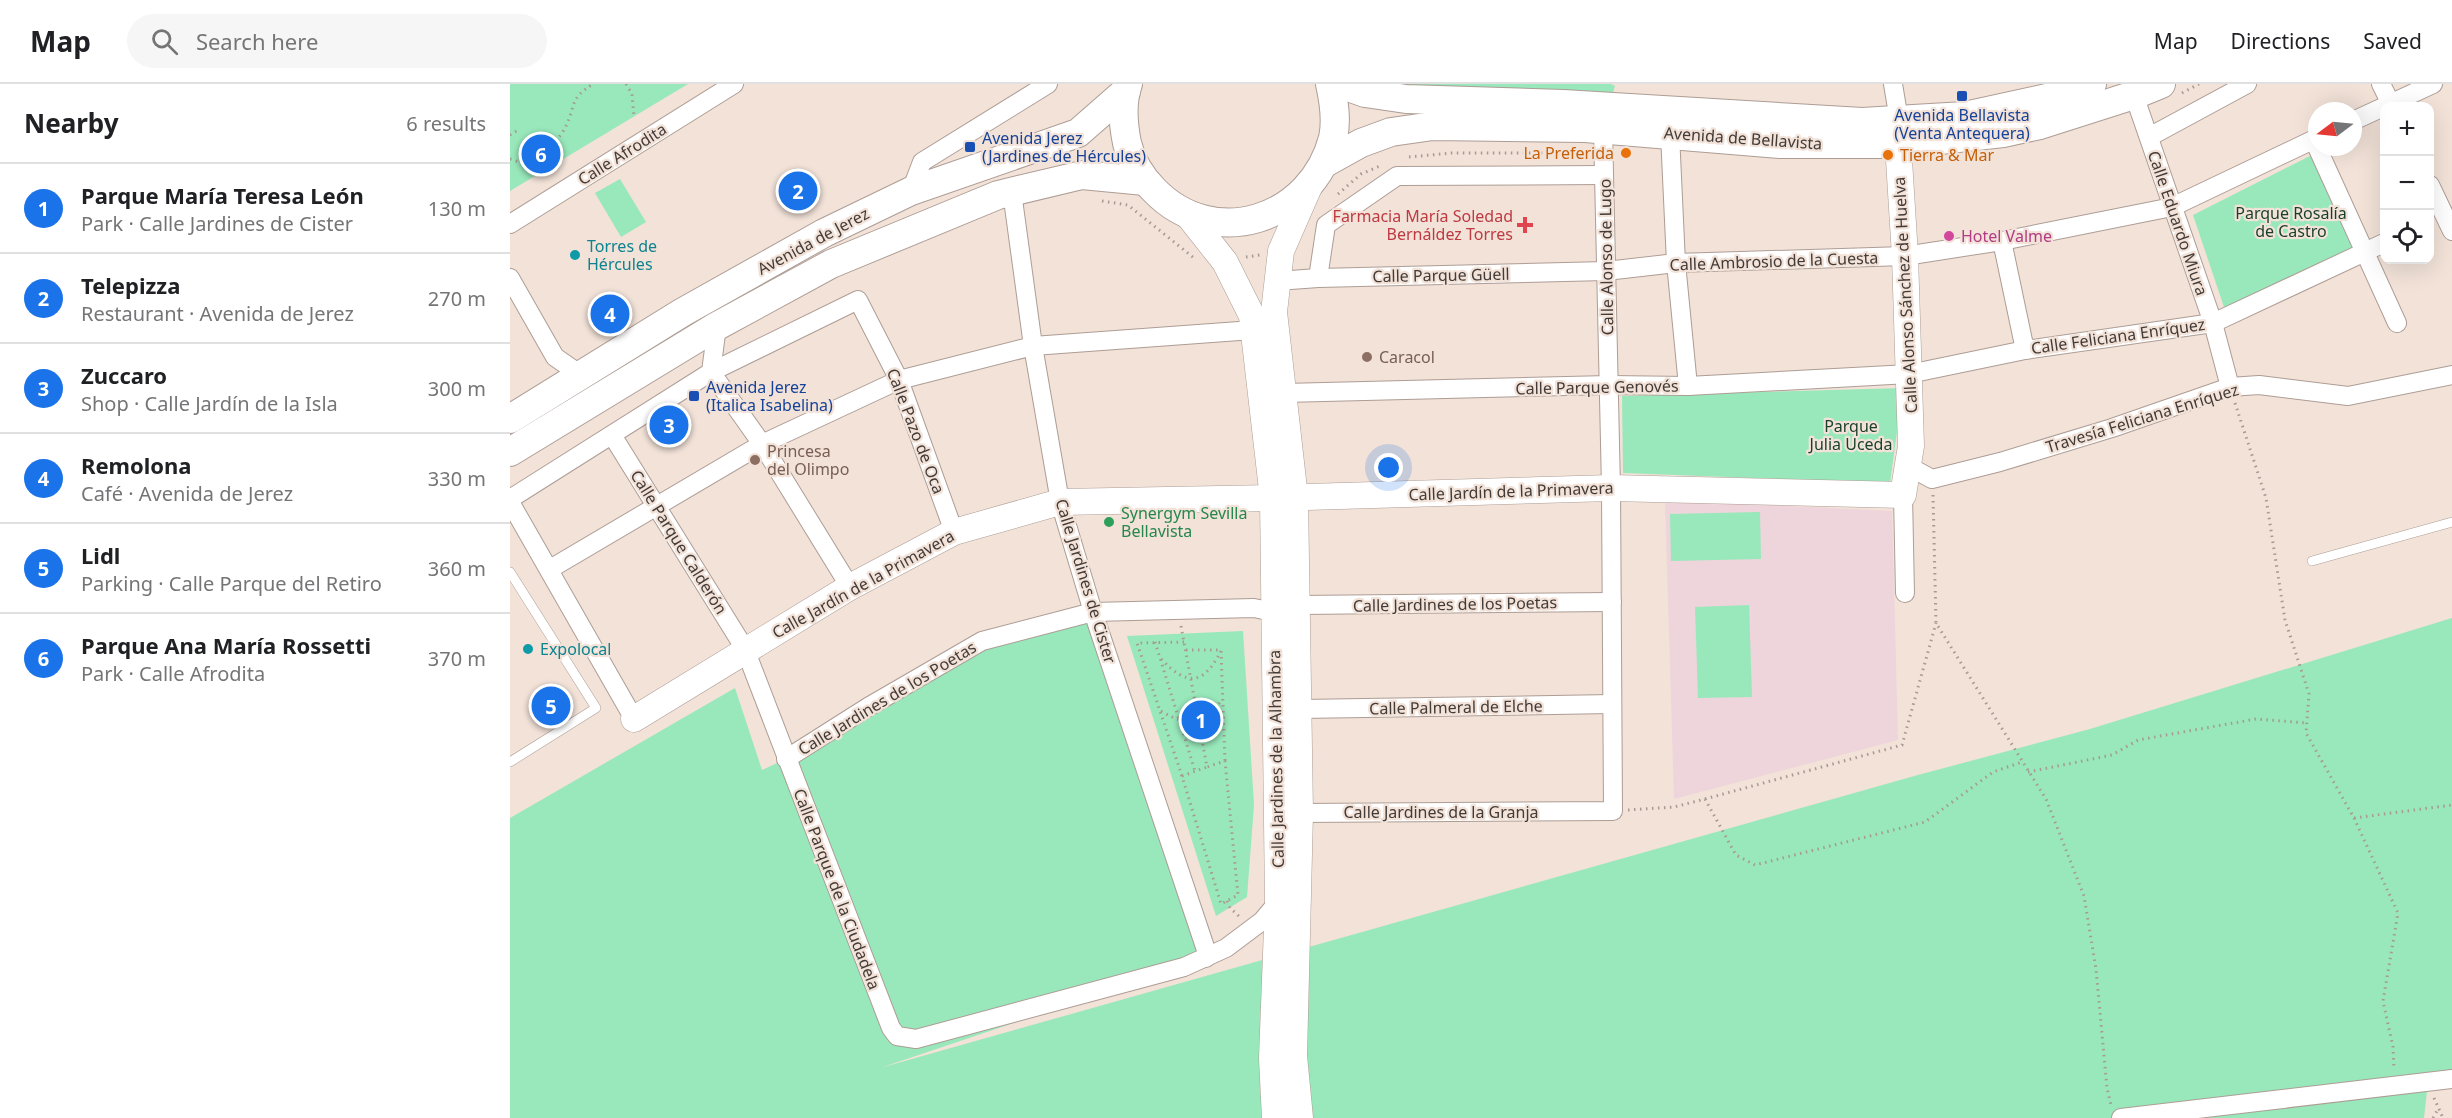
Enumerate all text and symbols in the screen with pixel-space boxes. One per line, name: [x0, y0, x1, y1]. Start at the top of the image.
search box: [127, 14, 547, 68]
text: Map: [30, 22, 91, 60]
icon: search: [148, 25, 181, 58]
text: Search here: [196, 26, 318, 56]
text: Map: [2154, 27, 2198, 55]
text: Directions: [2231, 27, 2330, 55]
text: Saved: [2363, 27, 2422, 55]
marker: Avenida Bellavista (Venta Antequera): [1955, 89, 1969, 103]
north arrow: [2308, 102, 2362, 156]
map controls: [2380, 102, 2434, 264]
button: +: [2380, 102, 2434, 156]
place label: Avenida Bellavista (Venta Antequera): [1894, 104, 2030, 144]
text: Nearby: [24, 105, 119, 141]
text: 6 results: [406, 110, 486, 137]
street label: Calle Afrodita: [573, 118, 671, 190]
street label: Avenida de Bellavista: [1663, 121, 1823, 155]
place label: Avenida Jerez (Jardines de Hércules): [982, 127, 1146, 167]
pin: 6: [522, 132, 561, 176]
marker: Avenida Jerez (Jardines de Hércules): [963, 140, 977, 154]
place label: La Preferida: [1523, 142, 1614, 164]
place label: Tierra & Mar: [1900, 144, 1994, 166]
marker: La Preferida: [1619, 146, 1633, 160]
marker: Tierra & Mar: [1881, 148, 1895, 162]
street label: Calle Eduardo Miura: [2143, 148, 2213, 298]
button: −: [2380, 156, 2434, 210]
pin: 2: [778, 168, 818, 214]
street label: Calle Alonso Sánchez de Huelva: [1888, 176, 1922, 414]
street label: Calle Alonso de Lugo: [1594, 178, 1618, 336]
text: Parque María Teresa León: [81, 180, 364, 210]
text: 1: [38, 195, 49, 222]
text: 130 m: [428, 195, 486, 222]
street label: Avenida de Jerez: [753, 202, 873, 280]
park label: Parque Rosalía de Castro: [2235, 202, 2347, 242]
place label: Farmacia María Soledad Bernáldez Torres: [1333, 205, 1513, 245]
text: Park · Calle Jardines de Cister: [81, 210, 353, 237]
button: locate: [2380, 210, 2434, 264]
marker: Farmacia María Soledad Bernáldez Torres: [1518, 218, 1532, 232]
place label: Hotel Valme: [1961, 225, 2052, 247]
marker: Hotel Valme: [1942, 229, 1956, 243]
place label: Torres de Hércules: [587, 235, 657, 275]
street label: Calle Ambrosio de la Cuesta: [1669, 246, 1879, 276]
marker: Torres de Hércules: [568, 248, 582, 262]
street label: Calle Parque Güell: [1372, 263, 1510, 287]
text: Telepizza: [81, 270, 180, 300]
text: 2: [38, 285, 49, 312]
text: 270 m: [428, 285, 486, 312]
pin: 4: [590, 292, 630, 336]
text: Restaurant · Avenida de Jerez: [81, 300, 354, 327]
street label: Calle Feliciana Enríquez: [2030, 313, 2206, 359]
place label: Caracol: [1379, 346, 1435, 368]
marker: Caracol: [1360, 350, 1374, 364]
text: Zuccaro: [81, 360, 167, 390]
street label: Calle Pazo de Oca: [882, 365, 950, 497]
text: 3: [38, 375, 49, 402]
text: 300 m: [428, 375, 486, 402]
street label: Calle Parque Genovés: [1515, 375, 1679, 399]
place label: Avenida Jerez (Italica Isabelina): [706, 376, 833, 416]
street label: Travesía Feliciana Enríquez: [2043, 378, 2241, 458]
marker: Avenida Jerez (Italica Isabelina): [687, 389, 701, 403]
text: Shop · Calle Jardín de la Isla: [81, 390, 338, 417]
pin: 3: [650, 402, 688, 448]
park label: Parque Julia Uceda: [1808, 415, 1892, 455]
place label: Princesa del Olimpo: [767, 440, 849, 480]
text: Remolona: [81, 450, 192, 480]
marker: Princesa del Olimpo: [748, 453, 762, 467]
your location: [1374, 453, 1403, 482]
text: 4: [38, 465, 49, 492]
text: 330 m: [428, 465, 486, 492]
street label: Calle Parque Calderón: [626, 466, 732, 618]
street label: Calle Jardín de la Primavera: [1408, 476, 1614, 506]
text: Café · Avenida de Jerez: [81, 480, 293, 507]
street label: Calle Jardines de Cister: [1050, 496, 1122, 666]
place label: Synergym Sevilla Bellavista: [1121, 502, 1247, 542]
marker: Synergym Sevilla Bellavista: [1102, 515, 1116, 529]
street label: Calle Jardín de la Primavera: [768, 525, 958, 643]
text: Lidl: [81, 540, 120, 570]
text: 5: [38, 555, 49, 582]
text: 360 m: [428, 555, 486, 582]
text: Parking · Calle Parque del Retiro: [81, 570, 382, 597]
street label: Calle Jardines de los Poetas: [1353, 591, 1557, 617]
text: Parque Ana María Rossetti: [81, 630, 371, 660]
street label: Calle Jardines de los Poetas: [794, 636, 980, 760]
place label: Expolocal: [540, 638, 611, 660]
marker: Expolocal: [521, 642, 535, 656]
text: 6: [38, 645, 49, 672]
text: 370 m: [428, 645, 486, 672]
street label: Calle Jardines de la Alhambra: [1263, 650, 1289, 868]
text: Park · Calle Afrodita: [81, 660, 265, 687]
pin: 5: [532, 684, 570, 728]
street label: Calle Palmeral de Elche: [1369, 694, 1543, 720]
pin: 1: [1182, 698, 1220, 742]
street label: Calle Parque de la Ciudadela: [788, 785, 886, 993]
street label: Calle Jardines de la Granja: [1343, 801, 1539, 823]

